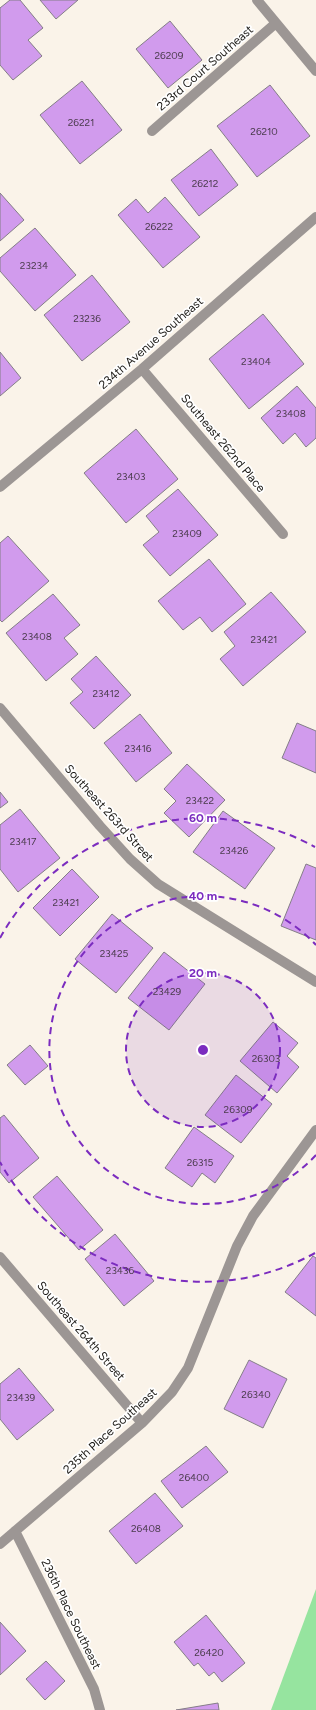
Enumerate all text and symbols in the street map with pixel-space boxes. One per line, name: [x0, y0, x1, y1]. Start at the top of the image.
street label: 233rd Court Southeast: [154, 22, 256, 114]
house number: 26209: [155, 49, 184, 62]
house number: 26221: [68, 116, 94, 129]
house number: 26210: [250, 125, 278, 138]
house number: 26212: [192, 177, 218, 190]
house number: 26222: [145, 220, 173, 233]
house number: 23234: [20, 259, 48, 272]
street label: 234th Avenue Southeast: [96, 294, 206, 392]
house number: 23236: [73, 312, 101, 325]
house number: 23404: [241, 355, 271, 368]
street label: Southeast 262nd Place: [178, 391, 268, 495]
house number: 23408: [276, 407, 306, 420]
house number: 23403: [116, 470, 146, 483]
house number: 23409: [172, 527, 202, 540]
house number: 23408: [22, 630, 52, 643]
house number: 23421: [251, 633, 277, 646]
house number: 23412: [93, 687, 119, 700]
house number: 23416: [124, 742, 152, 755]
street label: Southeast 263rd Street: [62, 762, 157, 865]
house number: 23422: [186, 794, 214, 807]
text: 60 m: [189, 811, 217, 825]
house number: 23417: [10, 835, 37, 848]
house number: 23426: [220, 844, 249, 857]
text: 40 m: [189, 889, 217, 903]
house number: 23421: [53, 896, 79, 909]
house number: 23425: [100, 947, 129, 960]
text: 20 m: [189, 966, 217, 980]
house number: 23429: [153, 985, 182, 998]
centre of rings: [196, 1043, 210, 1057]
house number: 26303: [252, 1052, 280, 1065]
house number: 26309: [224, 1103, 253, 1116]
house number: 26315: [187, 1156, 214, 1169]
house number: 23436: [106, 1264, 135, 1277]
street label: Southeast 264th Street: [34, 1279, 128, 1384]
street label: 235th Place Southeast: [60, 1385, 160, 1477]
house number: 26340: [241, 1388, 271, 1401]
house number: 23439: [7, 1391, 36, 1404]
house number: 26400: [179, 1471, 209, 1484]
house number: 26408: [131, 1522, 161, 1535]
street label: 236th Place Southeast: [38, 1557, 104, 1672]
house number: 26420: [194, 1646, 224, 1659]

